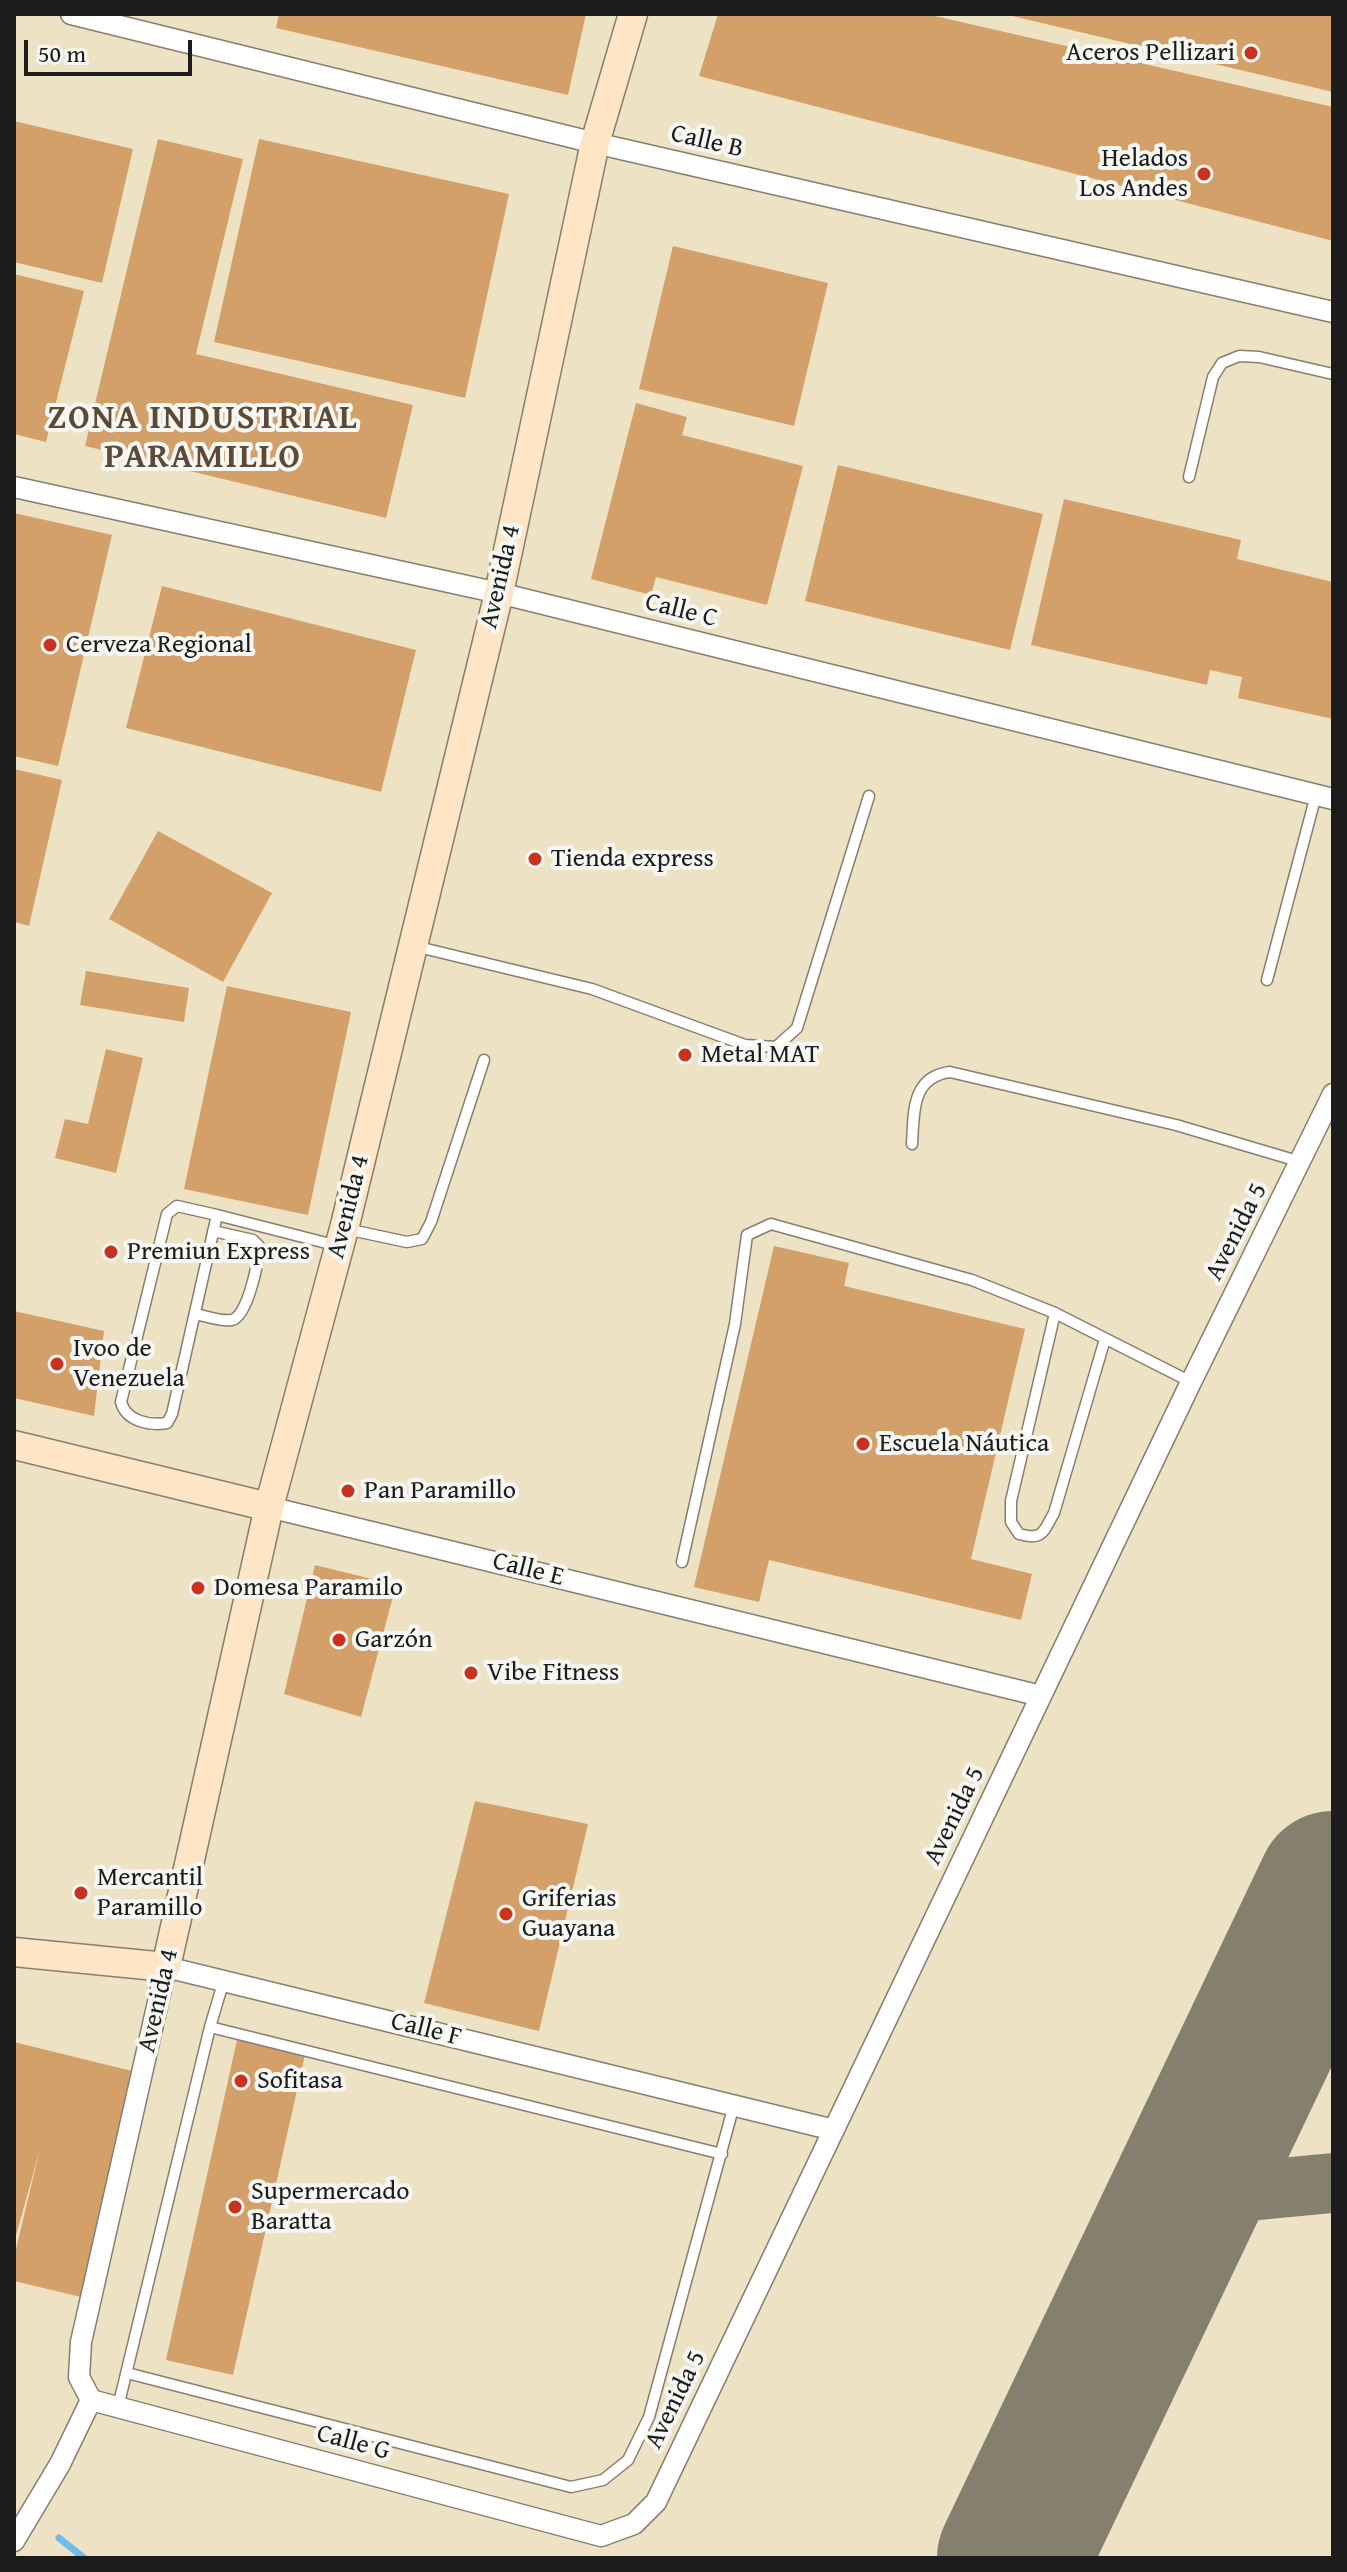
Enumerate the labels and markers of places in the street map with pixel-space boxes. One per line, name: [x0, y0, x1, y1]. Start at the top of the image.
place label: Aceros Pellizari: [1066, 37, 1235, 69]
marker: Aceros Pellizari: [1242, 44, 1260, 62]
place label: Helados Los Andes: [1079, 143, 1188, 204]
marker: Helados Los Andes: [1195, 165, 1213, 183]
place label: Cerveza Regional: [66, 629, 252, 661]
marker: Cerveza Regional: [41, 636, 59, 654]
place label: Tienda express: [551, 843, 714, 875]
marker: Tienda express: [526, 850, 544, 868]
place label: Metal MAT: [701, 1039, 819, 1071]
marker: Metal MAT: [676, 1046, 694, 1064]
place label: Premiun Express: [127, 1236, 310, 1268]
marker: Premiun Express: [102, 1243, 120, 1261]
place label: Ivoo de Venezuela: [73, 1333, 185, 1394]
marker: Ivoo de Venezuela: [48, 1355, 66, 1373]
place label: Escuela Náutica: [879, 1428, 1049, 1460]
marker: Escuela Náutica: [854, 1435, 872, 1453]
place label: Pan Paramillo: [364, 1475, 516, 1507]
marker: Pan Paramillo: [339, 1482, 357, 1500]
place label: Domesa Paramilo: [214, 1572, 403, 1604]
marker: Domesa Paramilo: [189, 1579, 207, 1597]
place label: Garzón: [355, 1624, 433, 1656]
marker: Garzón: [330, 1631, 348, 1649]
place label: Vibe Fitness: [487, 1657, 619, 1689]
marker: Vibe Fitness: [462, 1664, 480, 1682]
place label: Mercantil Paramillo: [97, 1862, 203, 1924]
place label: Griferias Guayana: [522, 1883, 617, 1944]
marker: Mercantil Paramillo: [72, 1884, 90, 1902]
marker: Griferias Guayana: [497, 1905, 515, 1923]
place label: Sofitasa: [257, 2065, 343, 2097]
marker: Sofitasa: [232, 2072, 250, 2090]
place label: Supermercado Baratta: [251, 2176, 409, 2238]
marker: Supermercado Baratta: [226, 2198, 244, 2216]

